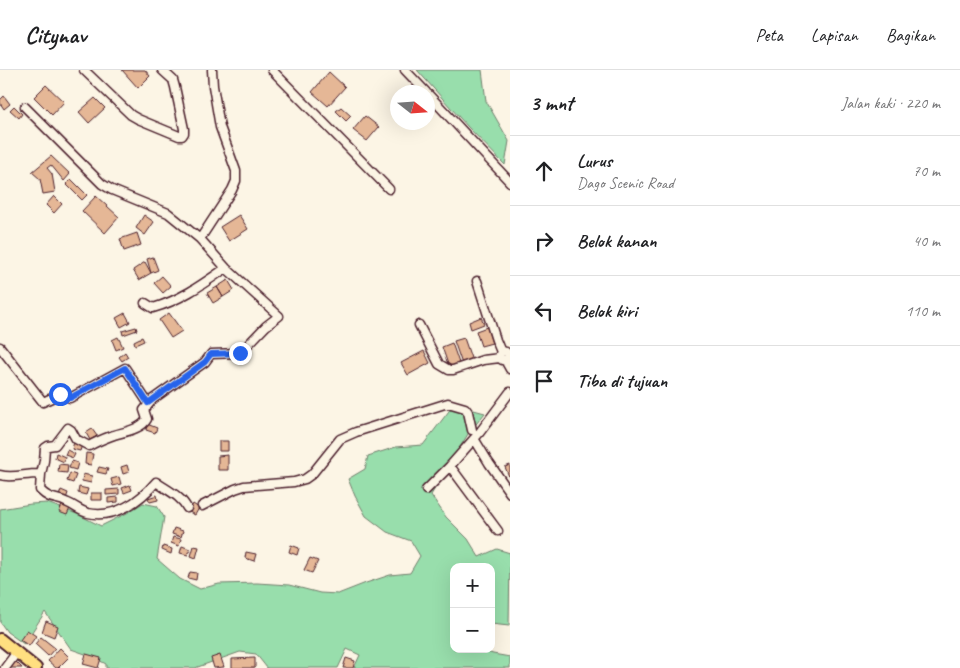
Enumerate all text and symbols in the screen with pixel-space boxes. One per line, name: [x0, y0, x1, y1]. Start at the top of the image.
text: Citynav: [25, 20, 86, 50]
text: Peta: [756, 24, 783, 46]
text: Lapisan: [811, 24, 858, 46]
text: Bagikan: [886, 24, 935, 46]
north arrow: [390, 85, 435, 130]
text: 3 mnt: [530, 90, 573, 116]
text: Jalan kaki · 220 m: [842, 93, 940, 113]
text: Lurus: [577, 149, 612, 173]
icon: ahead: [530, 157, 558, 185]
text: 70 m: [913, 161, 940, 181]
text: Dago Scenic Road: [577, 173, 674, 193]
icon: right: [530, 227, 558, 255]
text: Belok kanan: [577, 229, 656, 253]
text: 40 m: [913, 231, 940, 251]
icon: left: [530, 297, 558, 325]
text: Belok kiri: [577, 299, 637, 323]
text: 110 m: [906, 301, 940, 321]
route end: [229, 342, 252, 365]
icon: arrive: [530, 367, 558, 395]
text: Tiba di tujuan: [577, 369, 667, 393]
route start: [49, 383, 72, 406]
map controls: [450, 563, 495, 653]
button: +: [450, 563, 495, 608]
button: −: [450, 608, 495, 653]

